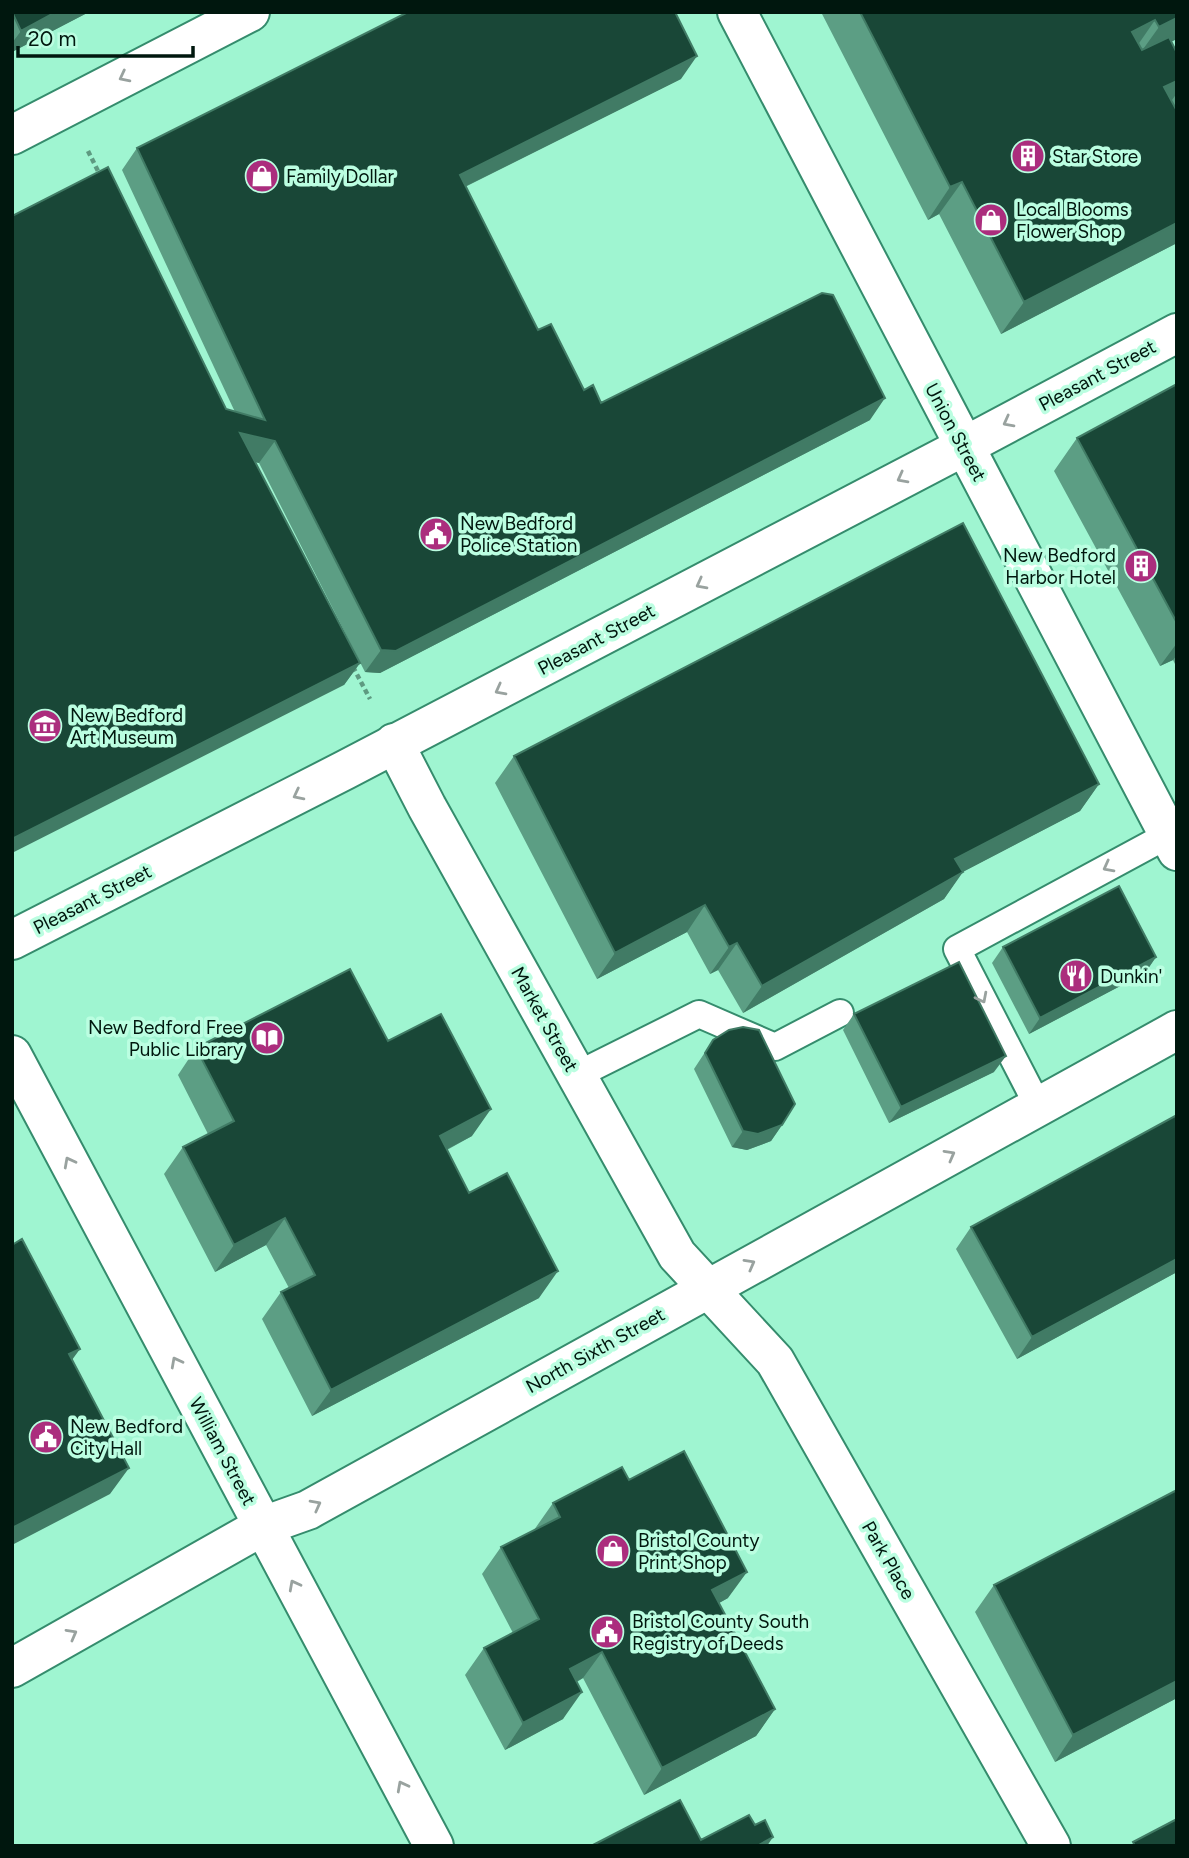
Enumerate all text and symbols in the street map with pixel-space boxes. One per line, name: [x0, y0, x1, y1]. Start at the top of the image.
scale bar: [18, 14, 192, 58]
text: 20 m: [28, 26, 76, 51]
one-way arrow: [119, 69, 131, 83]
building icon: Star Store: [1009, 137, 1047, 175]
place label: Star Store: [1052, 145, 1138, 168]
shop icon: Family Dollar: [243, 157, 281, 195]
place label: Family Dollar: [286, 165, 394, 188]
place label: Local Blooms Flower Shop: [1016, 198, 1129, 243]
shop icon: Local Blooms Flower Shop: [972, 201, 1010, 239]
street label: Pleasant Street: [1035, 335, 1160, 416]
street label: Union Street: [920, 379, 991, 485]
one-way arrow: [1003, 414, 1015, 428]
one-way arrow: [897, 470, 910, 484]
place label: New Bedford Police Station: [460, 512, 577, 557]
public building icon: New Bedford Police Station: [417, 515, 455, 553]
place label: New Bedford Harbor Hotel: [1003, 544, 1116, 589]
building icon: New Bedford Harbor Hotel: [1122, 547, 1160, 585]
one-way arrow: [696, 576, 708, 590]
street label: Pleasant Street: [534, 599, 659, 680]
one-way arrow: [494, 682, 507, 695]
place label: New Bedford Art Museum: [70, 704, 183, 749]
museum icon: New Bedford Art Museum: [26, 707, 64, 745]
one-way arrow: [293, 786, 305, 800]
one-way arrow: [1103, 859, 1115, 872]
street label: Pleasant Street: [29, 860, 155, 939]
restaurant icon: Dunkin': [1057, 957, 1095, 995]
street label: Market Street: [506, 963, 583, 1076]
place label: Dunkin': [1100, 965, 1162, 988]
one-way arrow: [974, 991, 988, 1003]
place label: New Bedford Free Public Library: [88, 1016, 243, 1061]
library icon: New Bedford Free Public Library: [248, 1019, 286, 1057]
one-way arrow: [942, 1150, 955, 1163]
one-way arrow: [64, 1156, 77, 1169]
one-way arrow: [743, 1259, 755, 1272]
street label: North Sixth Street: [522, 1303, 669, 1398]
one-way arrow: [171, 1357, 184, 1370]
street label: William Street: [184, 1393, 261, 1509]
place label: New Bedford City Hall: [70, 1415, 183, 1460]
public building icon: New Bedford City Hall: [27, 1418, 65, 1456]
one-way arrow: [308, 1500, 321, 1514]
street label: Park Place: [857, 1517, 920, 1603]
place label: Bristol County Print Shop: [638, 1529, 759, 1574]
shop icon: Bristol County Print Shop: [594, 1532, 632, 1570]
one-way arrow: [289, 1580, 303, 1592]
place label: Bristol County South Registry of Deeds: [632, 1610, 809, 1655]
public building icon: Bristol County South Registry of Deeds: [588, 1613, 626, 1651]
one-way arrow: [64, 1629, 77, 1642]
one-way arrow: [396, 1780, 410, 1793]

